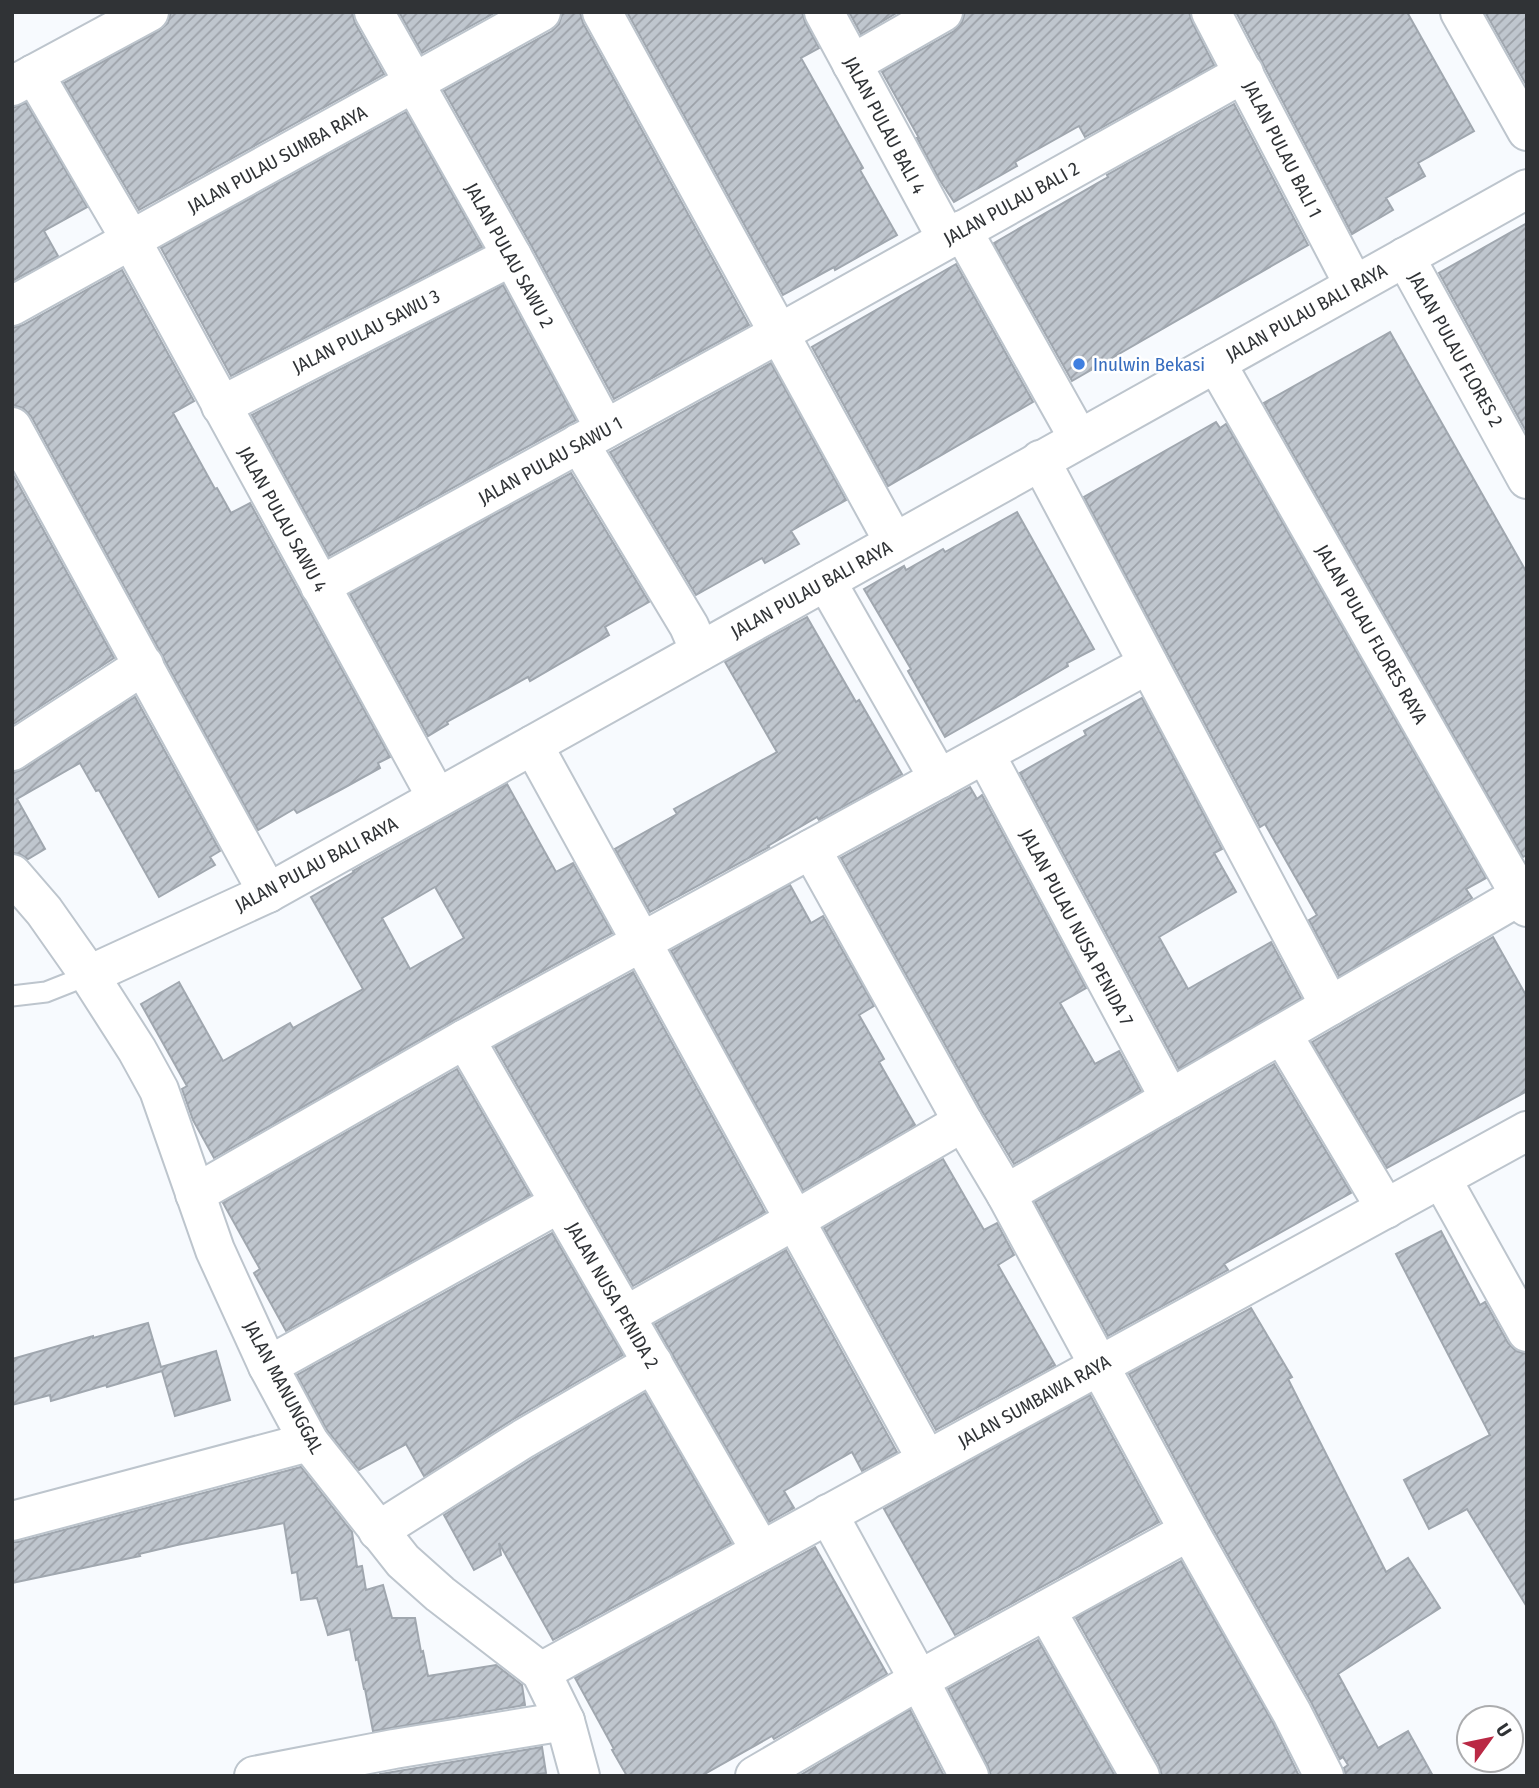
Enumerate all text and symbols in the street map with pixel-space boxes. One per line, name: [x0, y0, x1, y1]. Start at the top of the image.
street label: JALAN PULAU BALI 4: [839, 53, 930, 198]
street label: JALAN PULAU BALI 1: [1238, 77, 1327, 221]
street label: JALAN PULAU SUMBA RAYA: [184, 101, 371, 218]
street label: JALAN PULAU BALI 2: [940, 157, 1083, 250]
street label: JALAN PULAU SAWU 2: [460, 179, 559, 332]
street label: JALAN PULAU BALI RAYA: [1222, 259, 1391, 366]
street label: JALAN PULAU FLORES 2: [1403, 268, 1508, 431]
street label: JALAN PULAU SAWU 3: [289, 284, 444, 379]
place label: Inulwin Bekasi: [1093, 353, 1205, 376]
marker: Inulwin Bekasi: [1071, 356, 1087, 372]
street label: JALAN PULAU SAWU 1: [474, 411, 626, 510]
street label: JALAN PULAU SAWU 4: [233, 442, 332, 596]
street label: JALAN PULAU BALI RAYA: [727, 536, 896, 643]
street label: JALAN PULAU FLORES RAYA: [1311, 540, 1432, 728]
street label: JALAN PULAU BALI RAYA: [231, 812, 401, 917]
street label: JALAN PULAU NUSA PENIDA 7: [1015, 825, 1138, 1030]
street label: JALAN NUSA PENIDA 2: [561, 1218, 664, 1372]
street label: JALAN MANUNGGAL: [239, 1317, 329, 1458]
street label: JALAN SUMBAWA RAYA: [954, 1350, 1114, 1453]
north arrow: [1455, 1704, 1525, 1774]
text: U: [1491, 1719, 1517, 1741]

